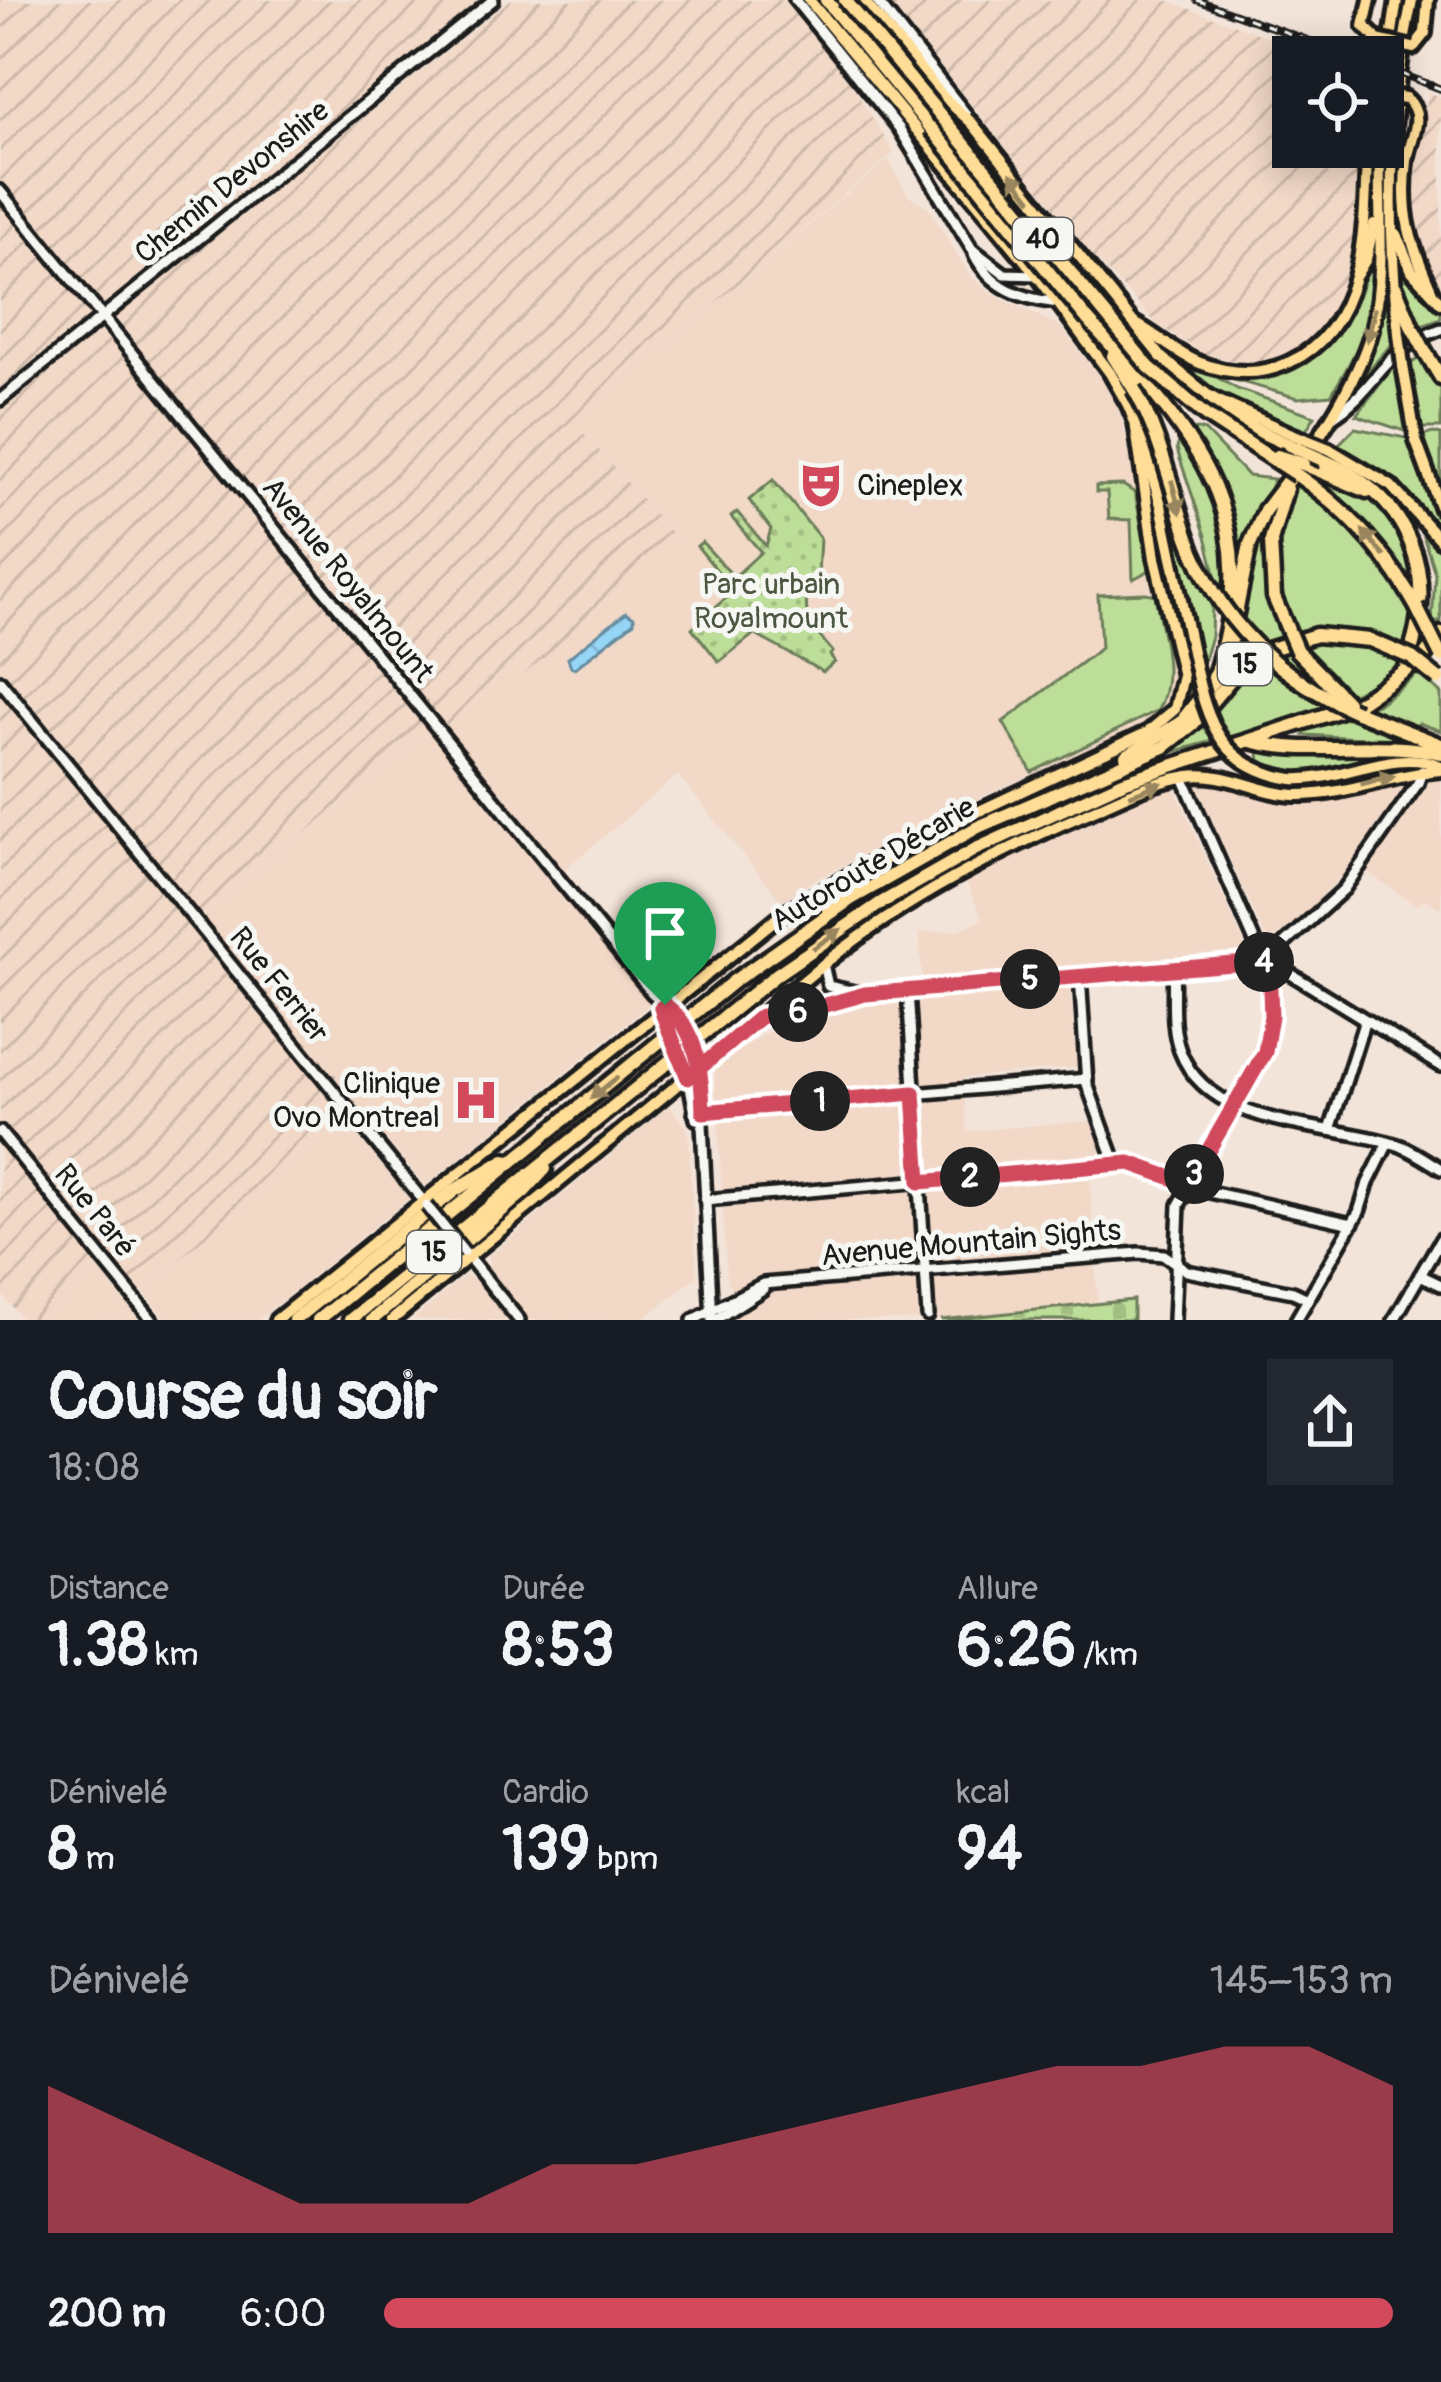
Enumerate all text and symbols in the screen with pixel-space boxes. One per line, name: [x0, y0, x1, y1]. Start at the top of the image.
map controls: [1272, 36, 1404, 168]
button: locate: [1272, 36, 1404, 168]
street label: Chemin Devonshire: [127, 92, 337, 272]
one-way arrow: [1009, 171, 1034, 202]
road number: 40: [1013, 218, 1073, 260]
one-way arrow: [1361, 306, 1380, 344]
theatre icon: Cineplex: [796, 460, 846, 510]
place label: Cineplex: [857, 467, 963, 504]
street label: Avenue Royalmount: [254, 470, 442, 691]
one-way arrow: [1168, 479, 1187, 516]
one-way arrow: [1360, 528, 1387, 558]
park label: Parc urbain Royalmount: [694, 566, 849, 637]
road number: 15: [1218, 643, 1272, 685]
one-way arrow: [1359, 770, 1396, 789]
one-way arrow: [1129, 778, 1165, 797]
street label: Autoroute Décarie: [764, 789, 982, 939]
pin: [614, 882, 716, 1005]
icon: arrive: [632, 900, 698, 966]
street label: Rue Ferrier: [221, 920, 337, 1050]
one-way arrow: [810, 928, 843, 951]
pin: 4: [1234, 932, 1294, 992]
text: 4: [1254, 941, 1274, 982]
pin: 5: [1000, 949, 1060, 1009]
text: 5: [1021, 958, 1039, 999]
pin: 6: [768, 982, 828, 1042]
text: 6: [788, 991, 808, 1032]
place label: Clinique Ovo Montreal: [273, 1065, 440, 1136]
pin: 1: [790, 1071, 850, 1131]
one-way arrow: [588, 1074, 619, 1100]
hospital icon: Clinique Ovo Montreal: [451, 1075, 501, 1125]
text: 1: [814, 1080, 826, 1121]
pin: 3: [1164, 1144, 1224, 1204]
pin: 2: [940, 1147, 1000, 1207]
text: 3: [1185, 1153, 1203, 1194]
text: 2: [961, 1156, 979, 1197]
street label: Rue Paré: [46, 1157, 144, 1265]
street label: Avenue Mountain Sights: [820, 1211, 1122, 1275]
road number: 15: [407, 1231, 461, 1273]
text: Course du soir: [48, 1356, 437, 1439]
button: share: [1267, 1359, 1393, 1485]
text: 18:08: [48, 1443, 140, 1492]
text: Distance: [48, 1568, 169, 1609]
text: Durée: [502, 1568, 585, 1609]
text: Allure: [957, 1568, 1038, 1609]
text: 1.38: [48, 1609, 148, 1684]
text: 8:53: [502, 1609, 615, 1684]
text: 6:26: [957, 1609, 1076, 1684]
text: km: [148, 1634, 199, 1675]
text: /km: [1076, 1634, 1138, 1675]
text: Dénivelé: [48, 1772, 168, 1813]
text: Cardio: [502, 1772, 589, 1813]
text: kcal: [957, 1772, 1010, 1813]
text: 8: [48, 1813, 78, 1888]
text: 139: [502, 1813, 590, 1888]
text: 94: [957, 1813, 1022, 1888]
text: m: [78, 1838, 115, 1879]
text: bpm: [590, 1838, 658, 1879]
text: Dénivelé: [48, 1956, 190, 2005]
text: 145–153 m: [1210, 1956, 1393, 2005]
text: 200 m: [48, 2289, 166, 2338]
text: 6:00: [240, 2289, 326, 2338]

